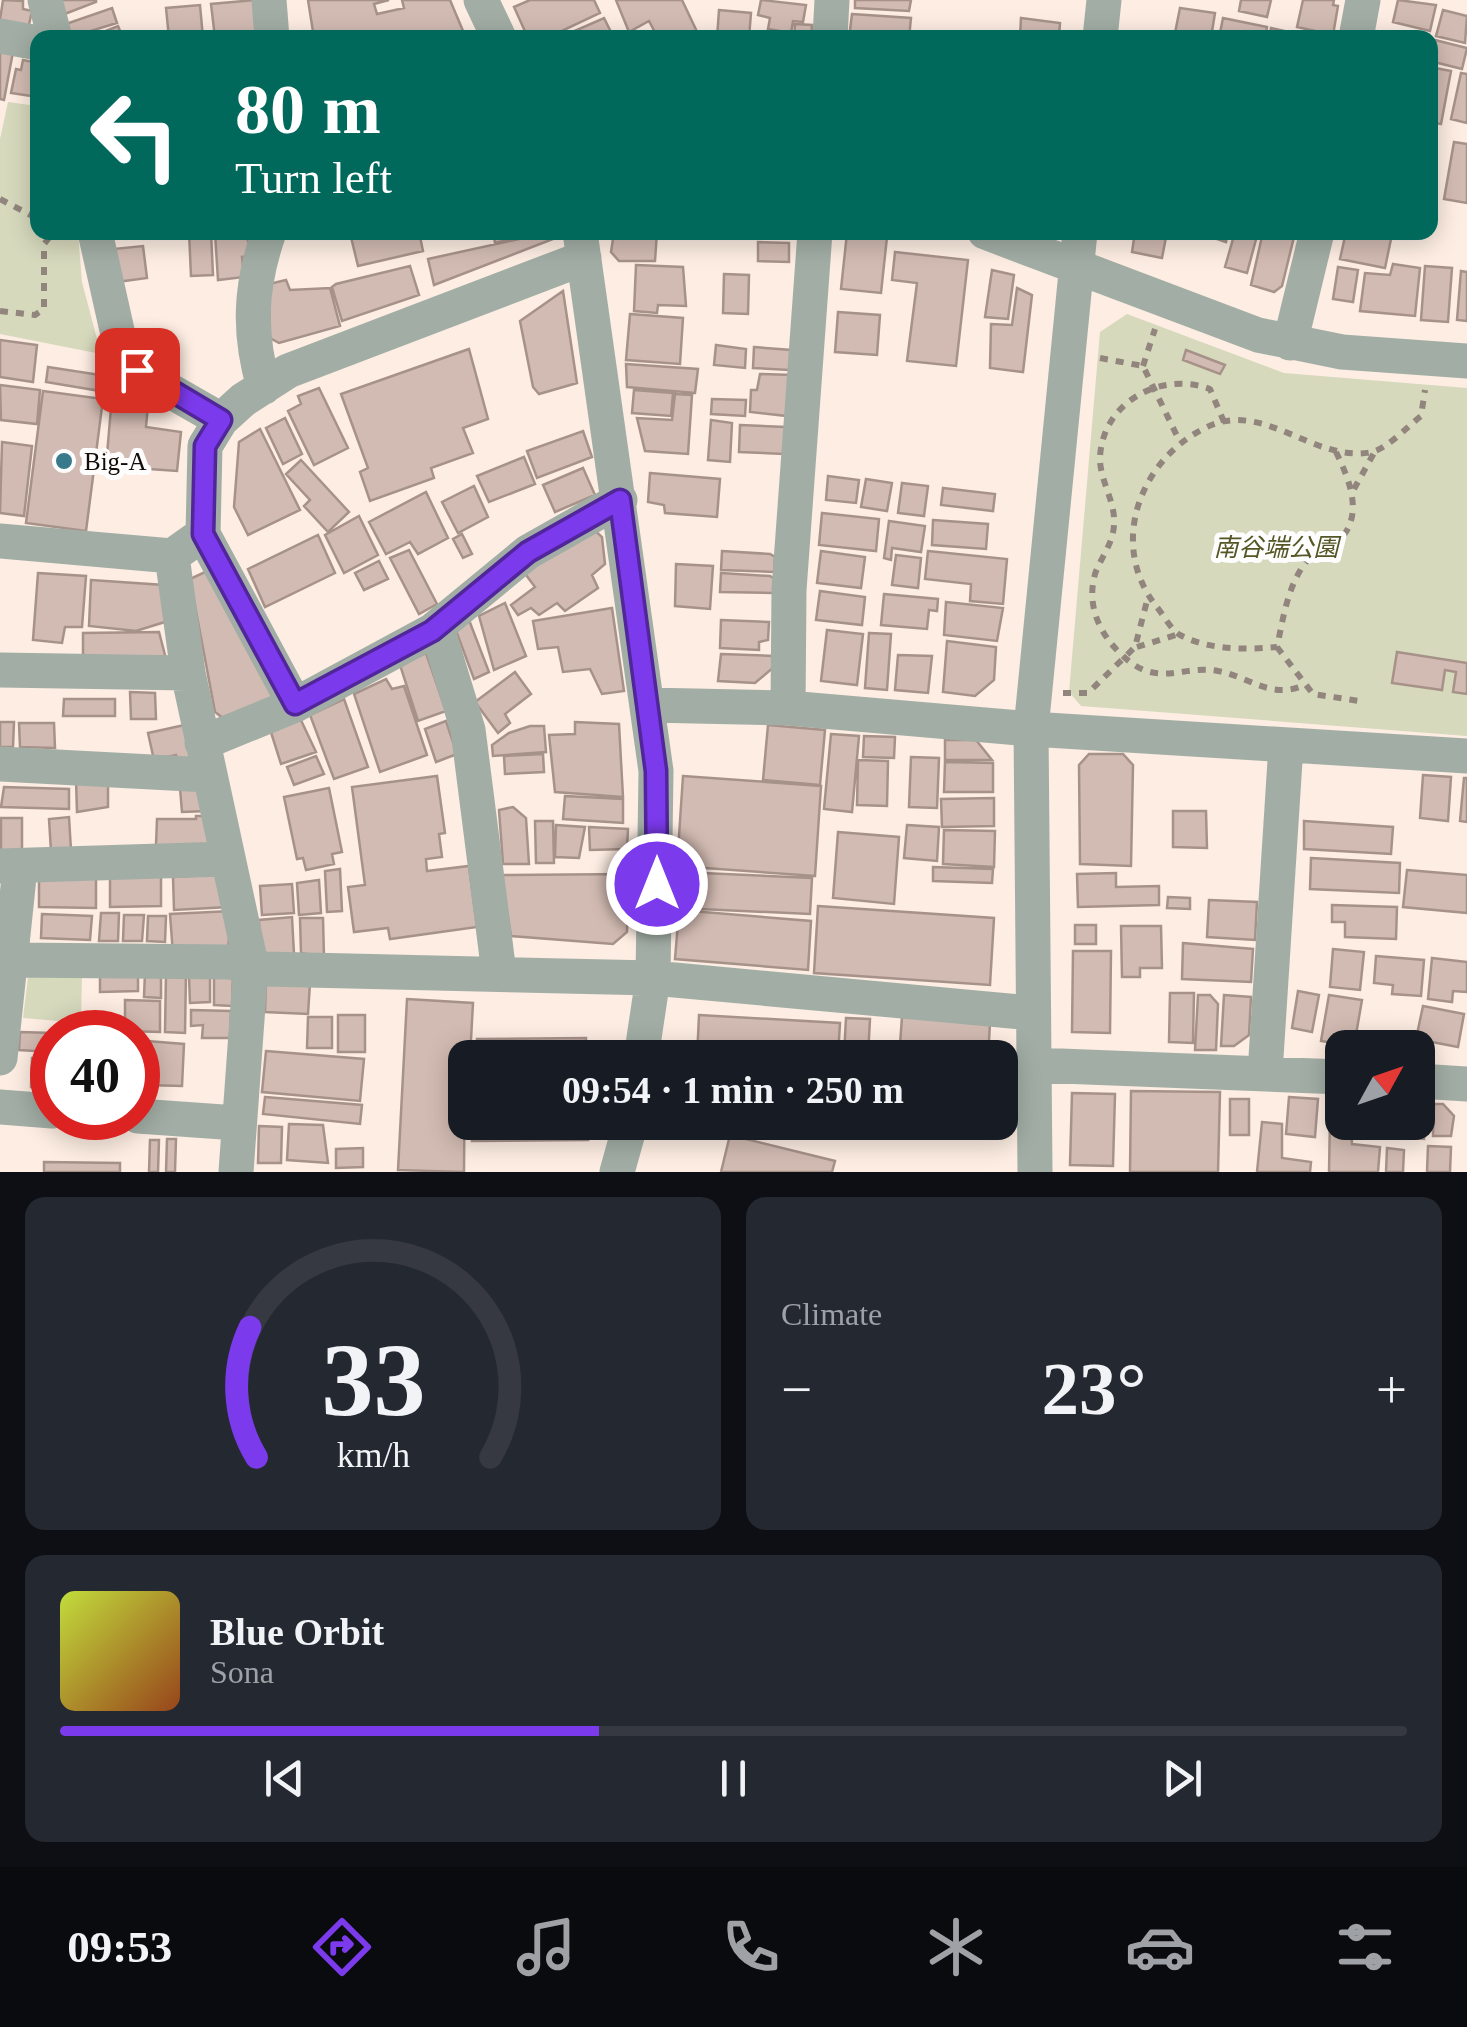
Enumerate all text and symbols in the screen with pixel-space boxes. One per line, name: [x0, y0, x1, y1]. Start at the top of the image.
icon: left: [70, 70, 200, 200]
text: 80 m: [235, 71, 381, 148]
text: Turn left: [235, 153, 392, 203]
pin: [95, 328, 180, 413]
icon: arrive: [110, 343, 165, 398]
place label: Big-A: [84, 448, 147, 475]
marker: Big-A: [53, 450, 75, 472]
park label: 南谷端公園: [1213, 534, 1341, 561]
position arrow: [605, 832, 709, 936]
speed limit sign: 40: [30, 1010, 160, 1140]
north arrow: [1325, 1030, 1435, 1140]
map controls: [1325, 1030, 1435, 1140]
text: 09:54 · 1 min · 250 m: [562, 1069, 904, 1111]
text: Climate: [781, 1296, 882, 1332]
text: 33: [321, 1322, 425, 1437]
text: 23°: [1042, 1347, 1147, 1430]
text: −: [781, 1359, 812, 1420]
text: +: [1376, 1359, 1407, 1420]
text: km/h: [336, 1435, 410, 1475]
text: Blue Orbit: [210, 1611, 384, 1653]
text: Sona: [210, 1654, 274, 1690]
icon: previous: [257, 1751, 312, 1806]
icon: pause: [706, 1751, 761, 1806]
icon: next: [1155, 1751, 1210, 1806]
icon: directions: [307, 1912, 377, 1982]
icon: music: [511, 1912, 581, 1982]
icon: phone: [716, 1912, 786, 1982]
icon: climate: [921, 1912, 991, 1982]
icon: car: [1125, 1912, 1195, 1982]
icon: filters: [1330, 1912, 1400, 1982]
text: 09:53: [67, 1922, 172, 1972]

